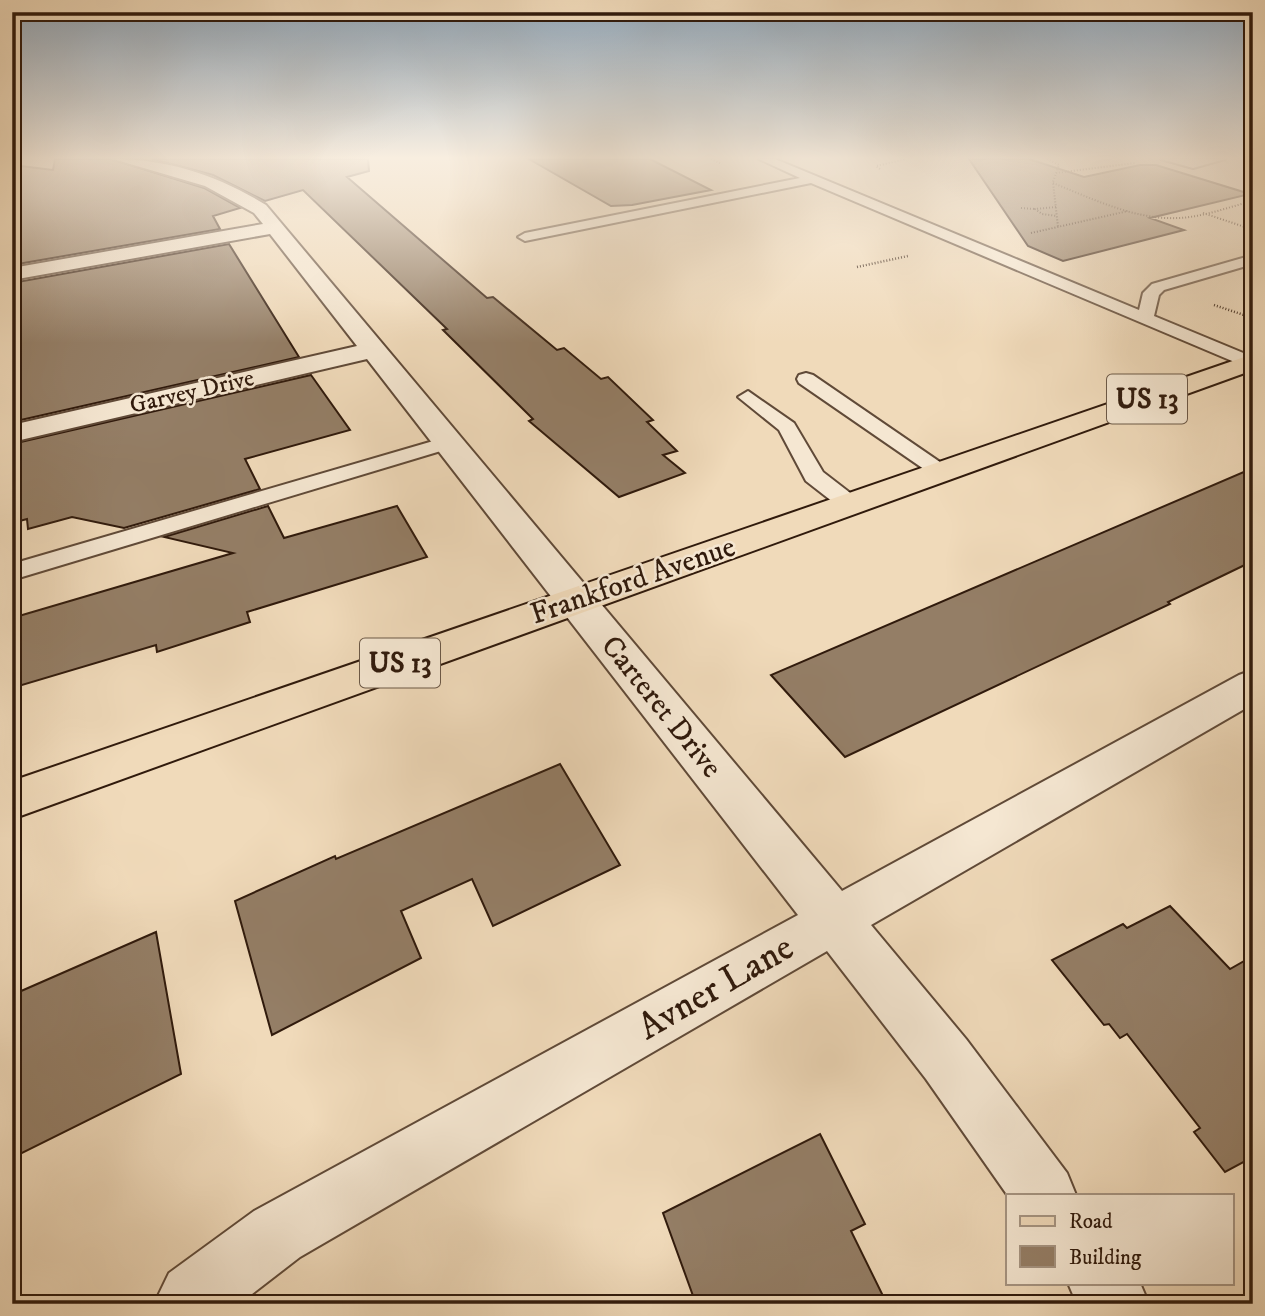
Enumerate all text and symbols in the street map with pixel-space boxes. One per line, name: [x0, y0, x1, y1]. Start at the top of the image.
street label: Garvey Drive: [127, 363, 257, 421]
road number: US 13: [1107, 374, 1187, 424]
street label: Frankford Avenue: [526, 529, 740, 633]
street label: Carteret Drive: [592, 628, 730, 786]
road number: US 13: [360, 638, 440, 688]
street label: Avner Lane: [630, 925, 802, 1051]
legend: [1006, 1194, 1234, 1284]
text: Road: [1069, 1209, 1113, 1235]
text: Building: [1069, 1245, 1142, 1271]

